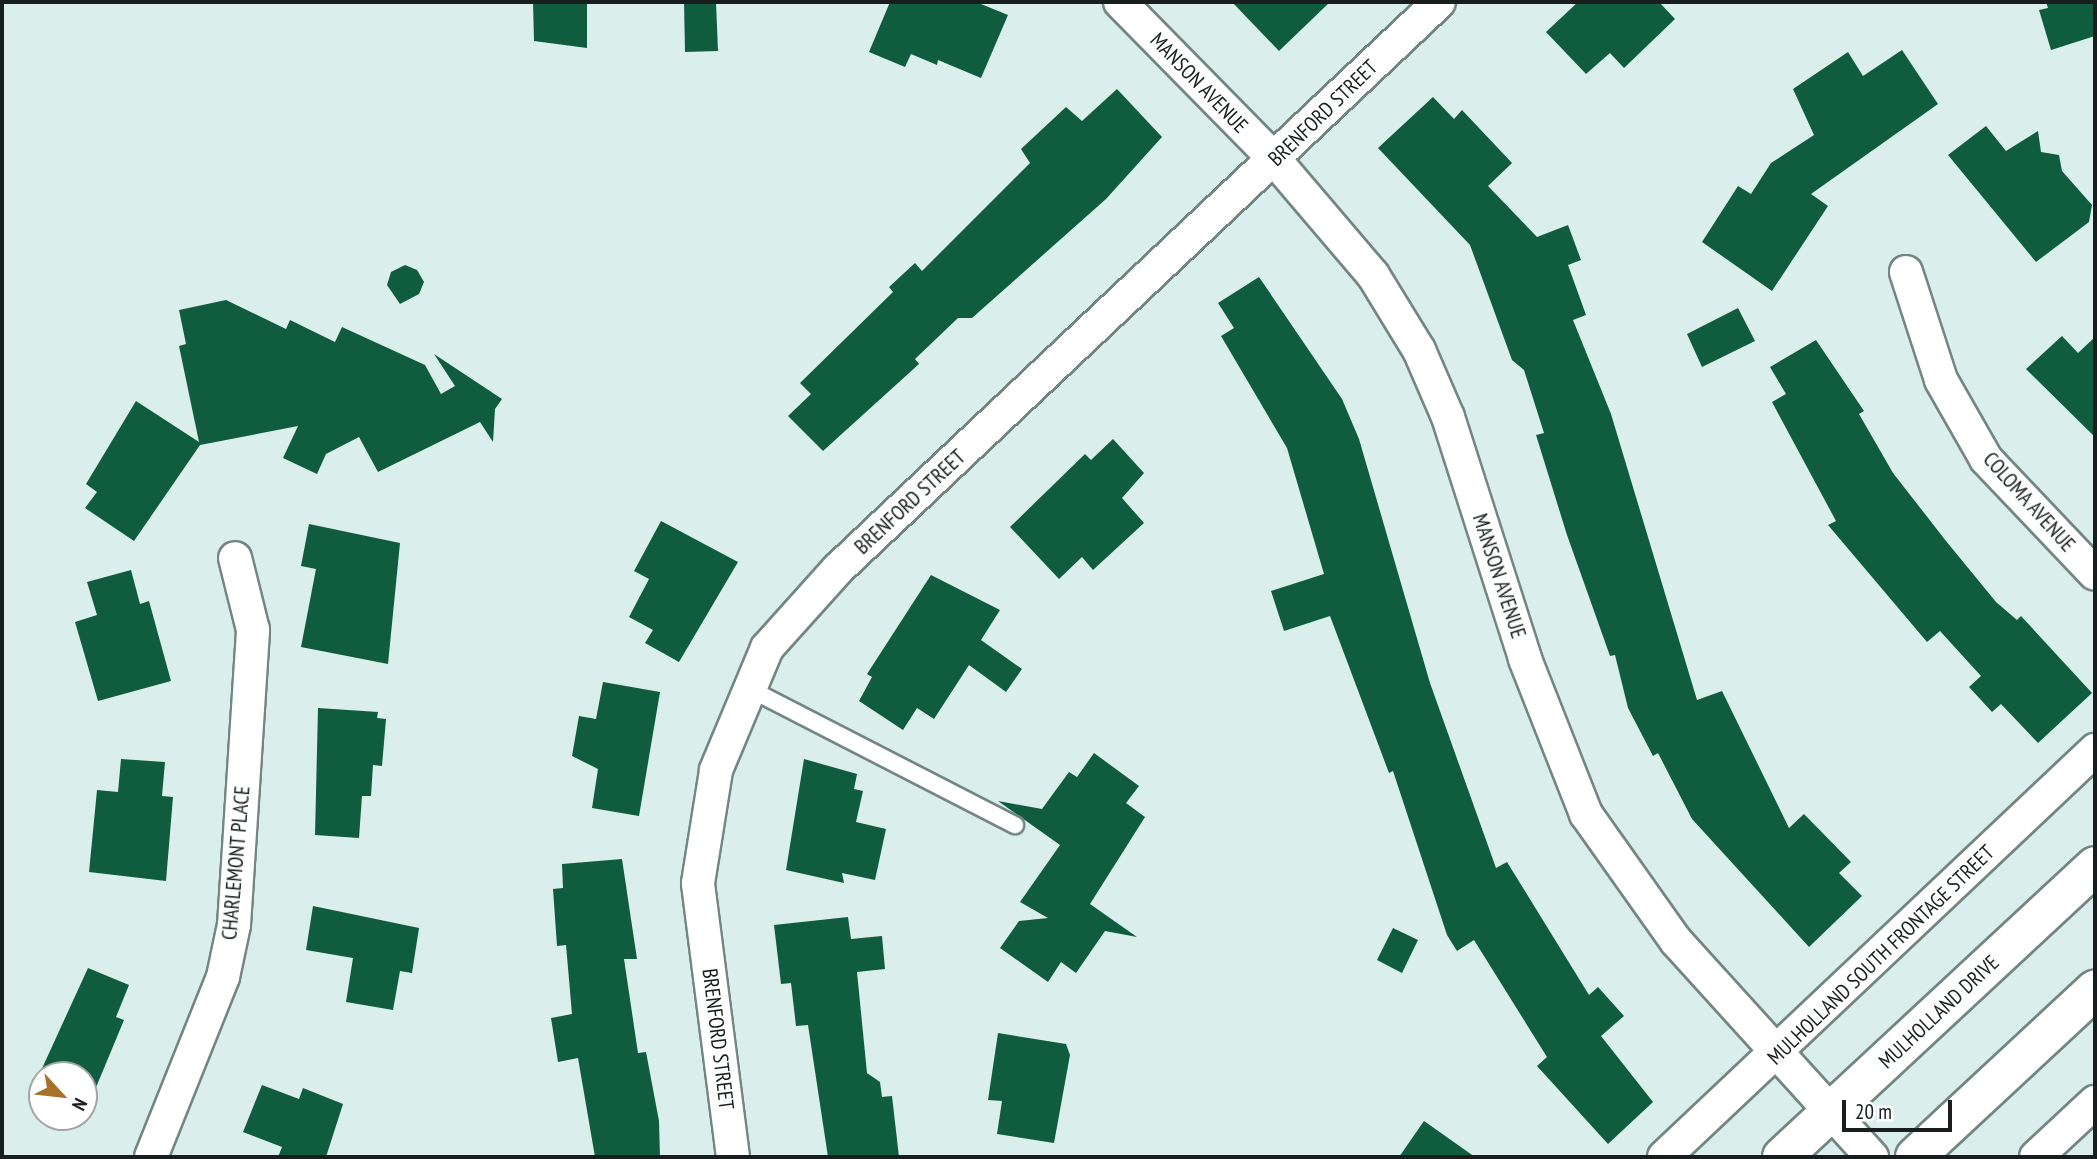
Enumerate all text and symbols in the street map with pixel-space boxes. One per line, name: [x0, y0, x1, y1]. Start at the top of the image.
street label: MANSON AVENUE: [1145, 28, 1253, 138]
street label: BRENFORD STREET: [1263, 55, 1383, 171]
street label: BRENFORD STREET: [850, 444, 970, 560]
street label: COLOMA AVENUE: [1977, 447, 2081, 557]
street label: MANSON AVENUE: [1467, 510, 1531, 642]
street label: CHARLEMONT PLACE: [217, 785, 255, 941]
street label: MULHOLLAND SOUTH FRONTAGE STREET: [1763, 840, 1999, 1070]
street label: MULHOLLAND DRIVE: [1874, 950, 2004, 1074]
street label: BRENFORD STREET: [697, 967, 739, 1111]
north arrow: [28, 1061, 98, 1131]
scale bar: [1845, 1086, 1955, 1130]
text: N: [67, 1095, 93, 1115]
text: 20 m: [1855, 1098, 1892, 1125]

